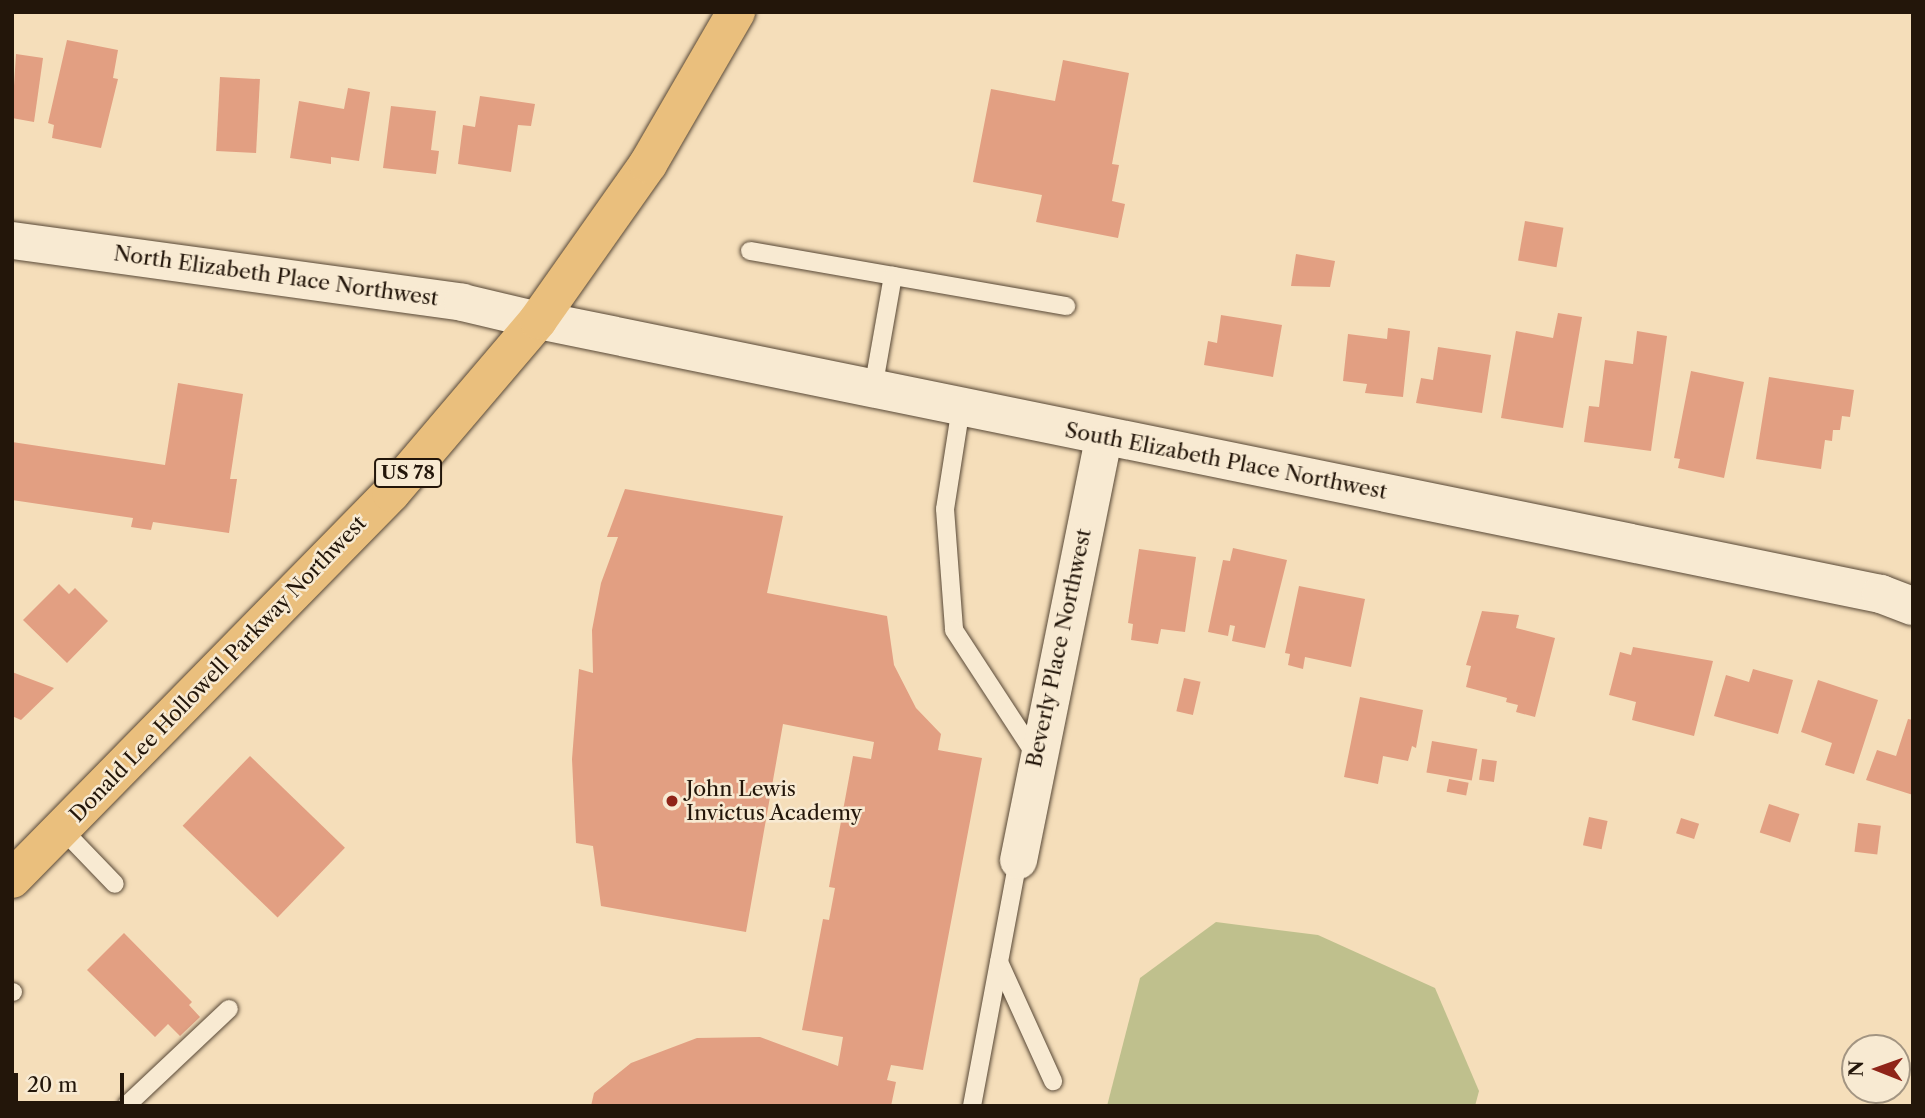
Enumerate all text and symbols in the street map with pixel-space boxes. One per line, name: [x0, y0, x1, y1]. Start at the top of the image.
street label: North Elizabeth Place Northwest: [112, 241, 440, 311]
street label: South Elizabeth Place Northwest: [1063, 417, 1389, 505]
road number: US 78: [373, 458, 443, 488]
street label: Donald Lee Hollowell Parkway Northwest: [64, 510, 372, 828]
street label: Beverly Place Northwest: [1021, 526, 1097, 770]
place label: John Lewis Invictus Academy: [686, 776, 863, 826]
marker: John Lewis Invictus Academy: [664, 793, 680, 809]
north arrow: [1841, 1034, 1911, 1104]
scale bar: [18, 1058, 128, 1102]
text: N: [1845, 1060, 1868, 1077]
text: 20 m: [27, 1072, 78, 1097]

